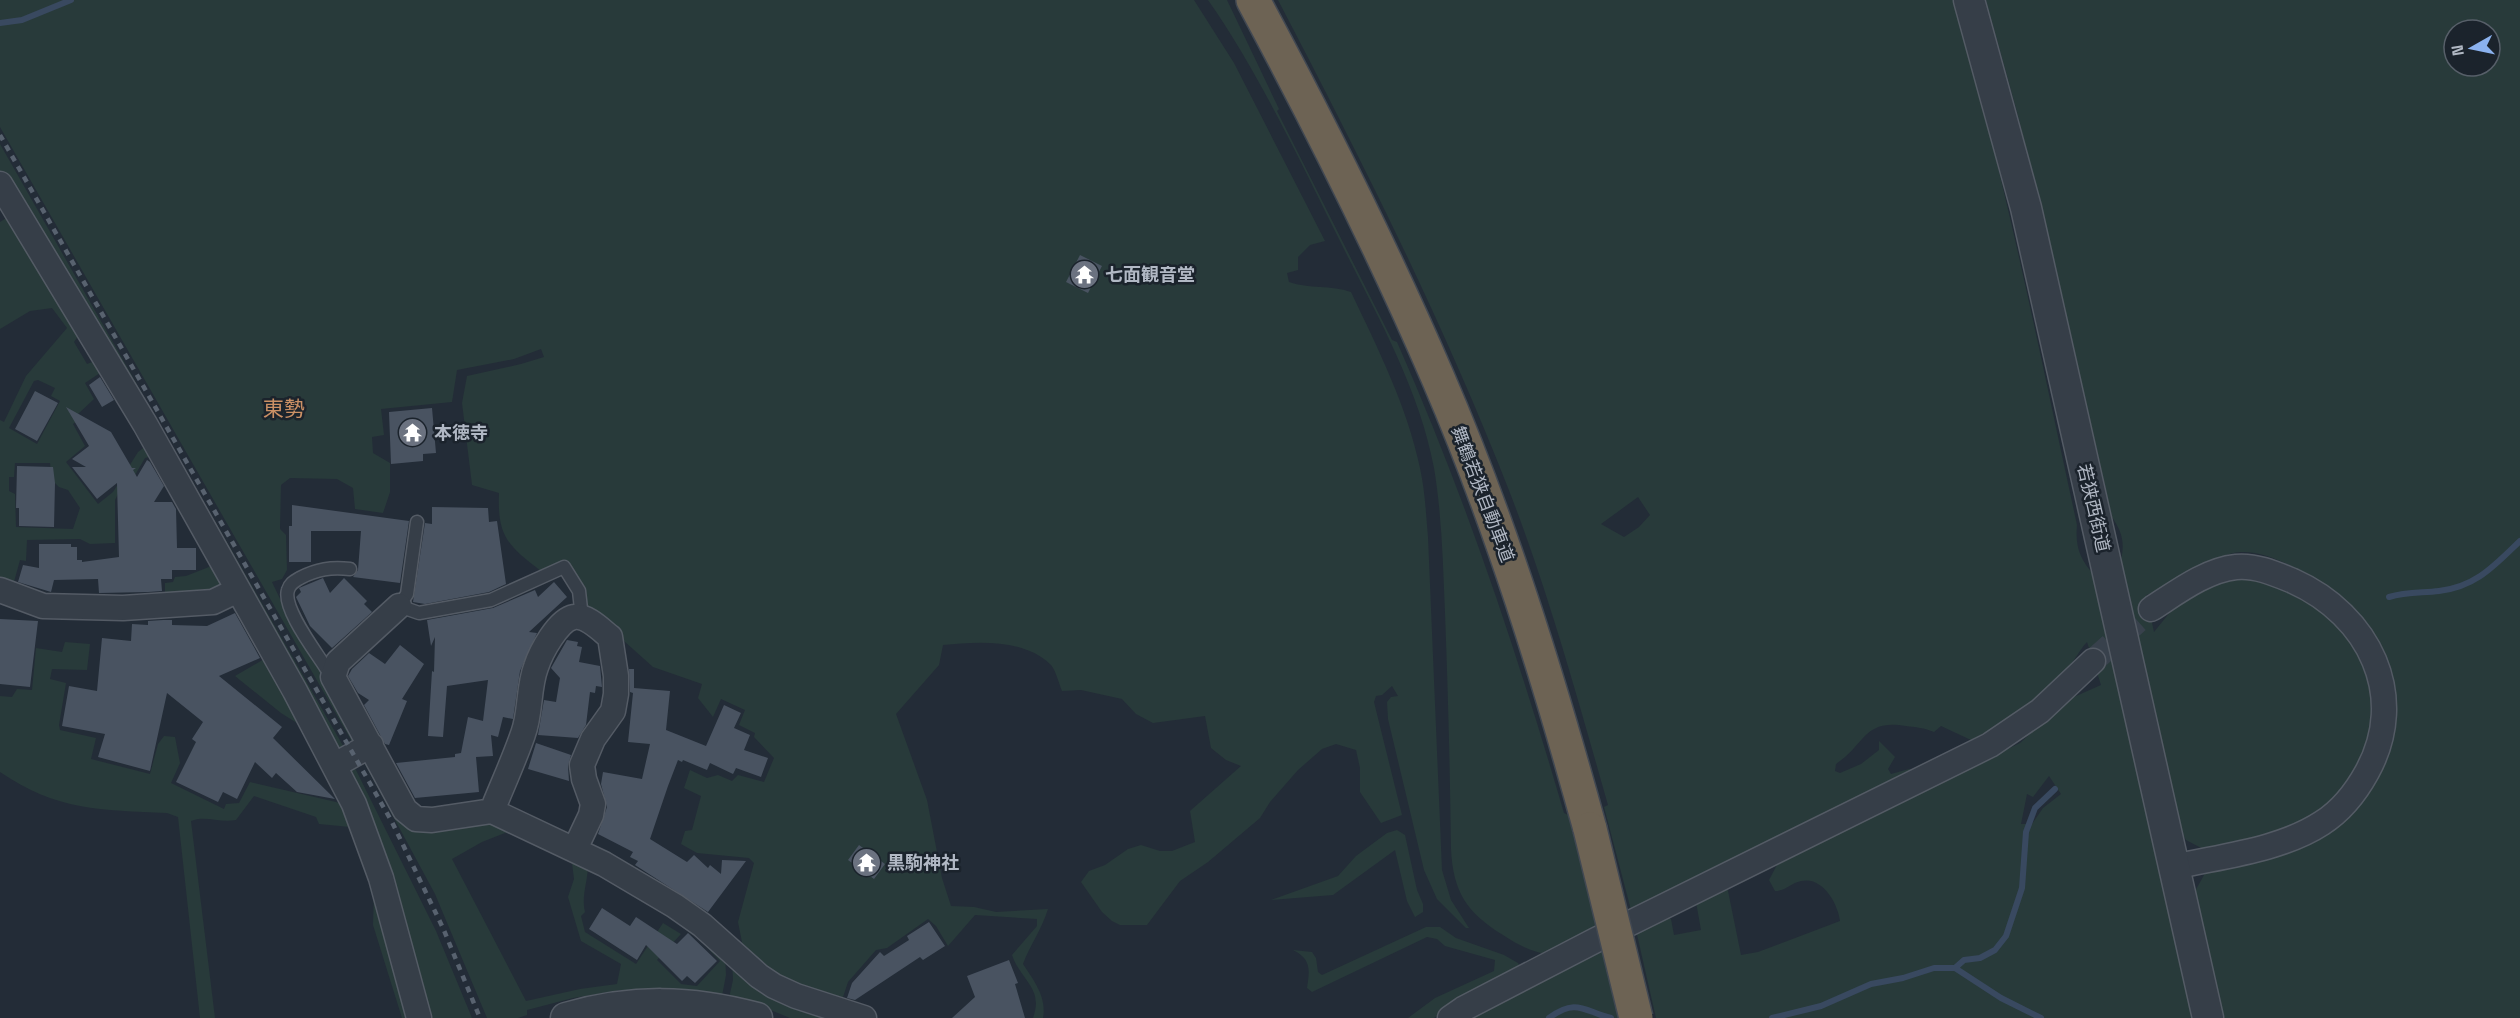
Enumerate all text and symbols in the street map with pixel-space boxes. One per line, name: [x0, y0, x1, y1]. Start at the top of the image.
north arrow: [2442, 18, 2502, 78]
text: N: [2446, 43, 2469, 57]
temple icon: 七面観音堂: [1068, 258, 1100, 290]
place label: 七面観音堂: [1105, 263, 1195, 286]
district label: 東勢: [263, 395, 305, 422]
temple icon: 本徳寺: [397, 416, 429, 448]
place label: 本徳寺: [434, 421, 488, 444]
street label: 舞鶴若狭自動車道: [1446, 423, 1520, 565]
street label: 若狭西街道: [2073, 462, 2115, 554]
temple icon: 黒駒神社: [850, 846, 882, 878]
place label: 黒駒神社: [887, 851, 959, 874]

